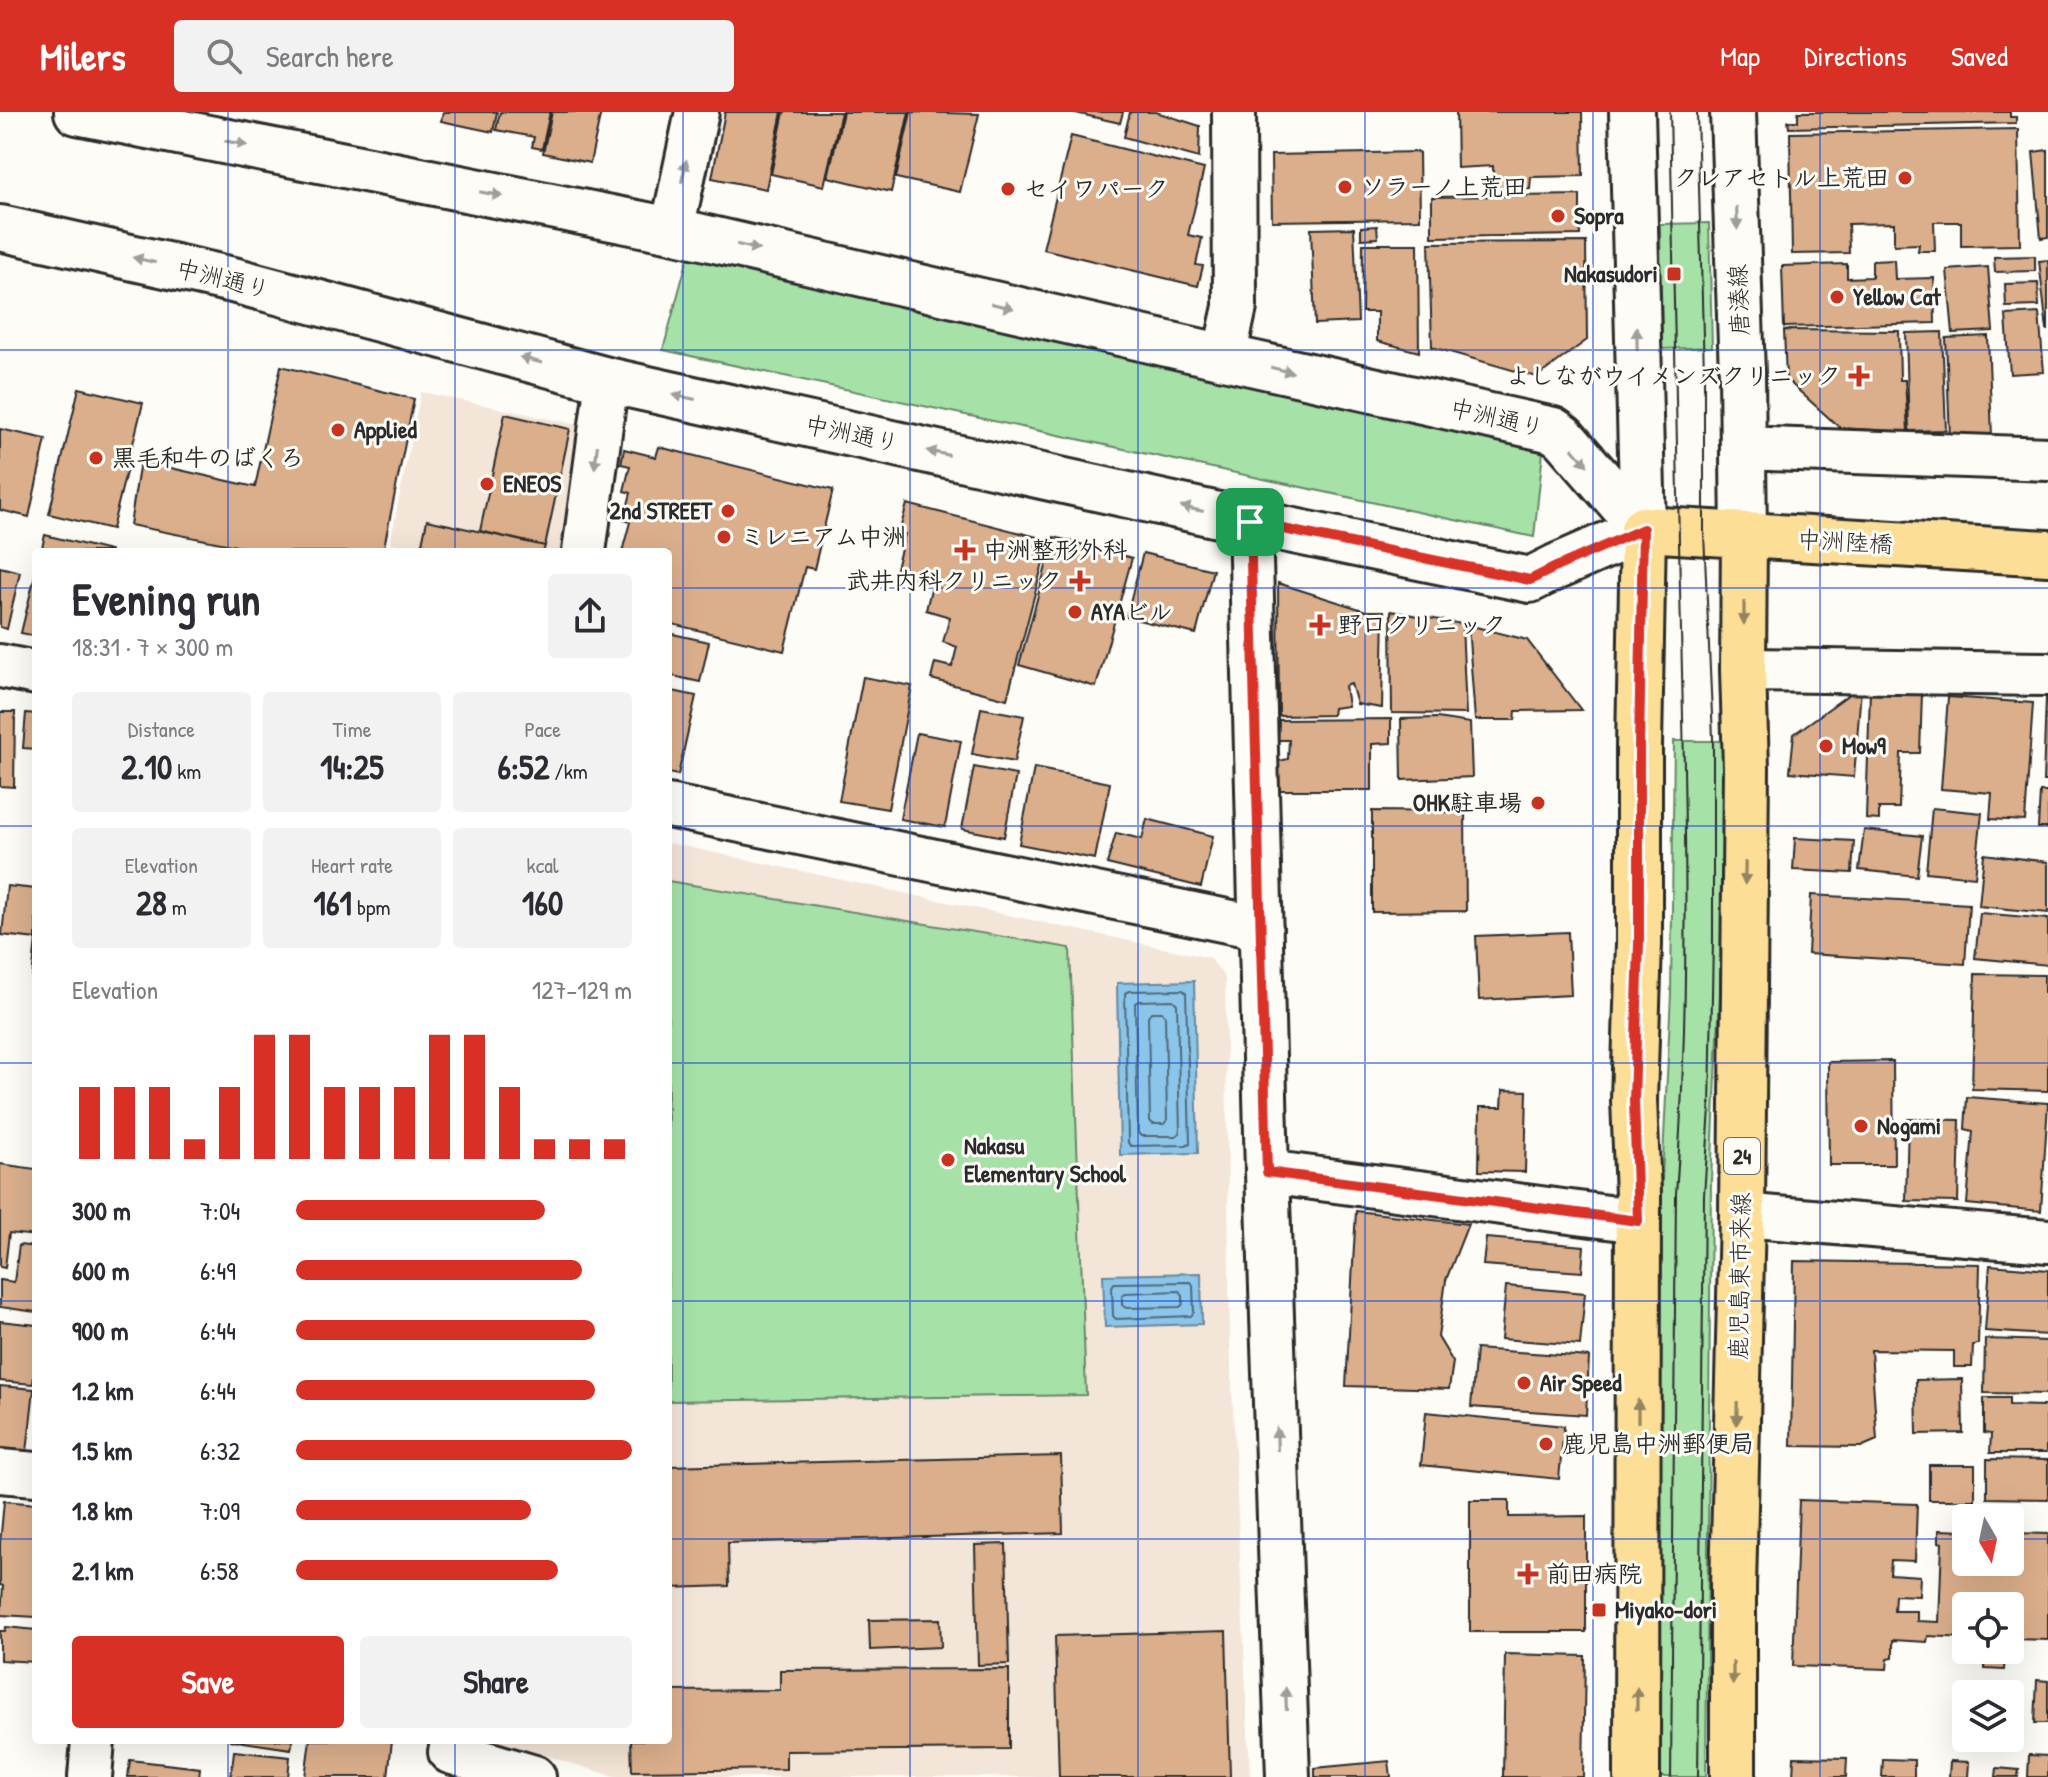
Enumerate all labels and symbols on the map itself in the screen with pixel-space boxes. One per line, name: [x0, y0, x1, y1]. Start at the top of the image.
one-way arrow: [224, 138, 249, 150]
one-way arrow: [678, 158, 691, 183]
place label: クレアセトル上荒田: [1673, 161, 1889, 193]
marker: クレアセトル上荒田: [1896, 169, 1914, 187]
place label: ソラーノ上荒田: [1361, 170, 1527, 202]
place label: セイワパーク: [1024, 172, 1168, 204]
marker: ソラーノ上荒田: [1336, 178, 1354, 196]
marker: セイワパーク: [999, 180, 1017, 198]
one-way arrow: [479, 188, 504, 201]
place label: Sopra: [1574, 199, 1624, 232]
one-way arrow: [1730, 206, 1743, 231]
marker: Sopra: [1549, 207, 1567, 225]
one-way arrow: [736, 241, 761, 254]
street label: 中洲通り: [173, 251, 274, 305]
one-way arrow: [131, 253, 156, 266]
place label: Nakasudori: [1564, 257, 1658, 289]
street label: 唐湊線: [1721, 263, 1755, 337]
marker: Nakasudori: [1665, 265, 1683, 283]
place label: Yellow Cat: [1853, 280, 1941, 312]
marker: Yellow Cat: [1828, 288, 1846, 306]
one-way arrow: [989, 300, 1014, 313]
one-way arrow: [1631, 326, 1643, 351]
one-way arrow: [519, 353, 543, 366]
place label: よしながウイメンズクリニック: [1506, 359, 1841, 391]
one-way arrow: [1270, 364, 1295, 377]
marker: よしながウイメンズクリニック: [1848, 365, 1870, 387]
one-way arrow: [671, 390, 696, 403]
street label: 中洲通り: [1447, 391, 1548, 443]
street label: 中洲通り: [802, 407, 902, 459]
place label: Applied: [354, 413, 418, 446]
marker: Applied: [329, 421, 347, 439]
place label: 黒毛和牛のばくろ: [112, 441, 304, 473]
one-way arrow: [589, 445, 602, 470]
one-way arrow: [925, 446, 950, 459]
one-way arrow: [1571, 447, 1589, 466]
marker: 黒毛和牛のばくろ: [87, 449, 105, 467]
place label: ENEOS: [503, 467, 561, 499]
marker: ENEOS: [478, 475, 496, 493]
pin: [1216, 488, 1284, 556]
place label: 2nd STREET: [609, 494, 713, 526]
marker: 2nd STREET: [719, 502, 737, 520]
one-way arrow: [1179, 502, 1204, 515]
place label: ミレニアム中洲: [740, 520, 907, 552]
street label: 中洲陸橋: [1796, 523, 1894, 559]
marker: ミレニアム中洲: [715, 528, 733, 546]
place label: 中洲整形外科: [983, 533, 1127, 565]
marker: 中洲整形外科: [954, 539, 976, 561]
place label: 武井内科クリニック: [846, 564, 1062, 596]
marker: 武井内科クリニック: [1069, 570, 1091, 592]
place label: AYAビル: [1091, 595, 1173, 627]
one-way arrow: [1737, 601, 1750, 626]
marker: AYAビル: [1066, 603, 1084, 621]
place label: 野口クリニック: [1338, 608, 1506, 640]
marker: 野口クリニック: [1309, 614, 1331, 636]
place label: Mow9: [1842, 729, 1886, 761]
marker: Mow9: [1817, 737, 1835, 755]
place label: OHK駐車場: [1413, 786, 1522, 818]
marker: OHK駐車場: [1529, 794, 1547, 812]
one-way arrow: [1739, 861, 1752, 886]
place label: Nogami: [1877, 1109, 1941, 1142]
marker: Nogami: [1852, 1117, 1870, 1135]
place label: Nakasu Elementary School: [964, 1129, 1127, 1190]
road number: 24: [1724, 1138, 1760, 1174]
marker: Nakasu Elementary School: [939, 1151, 957, 1169]
street label: 鹿児島東市来線: [1722, 1192, 1756, 1360]
place label: Air Speed: [1540, 1366, 1622, 1399]
marker: Air Speed: [1515, 1374, 1533, 1392]
one-way arrow: [1632, 1398, 1644, 1423]
one-way arrow: [1731, 1401, 1743, 1426]
one-way arrow: [1270, 1426, 1283, 1451]
place label: 鹿児島中洲郵便局: [1562, 1427, 1754, 1459]
marker: 鹿児島中洲郵便局: [1537, 1435, 1555, 1453]
north arrow: [1952, 1504, 2024, 1576]
place label: 前田病院: [1546, 1557, 1642, 1589]
marker: 前田病院: [1517, 1563, 1539, 1585]
place label: Miyako-dori: [1615, 1593, 1717, 1626]
marker: Miyako-dori: [1590, 1601, 1608, 1619]
one-way arrow: [1727, 1661, 1739, 1686]
one-way arrow: [1279, 1686, 1292, 1711]
one-way arrow: [1631, 1686, 1643, 1711]

